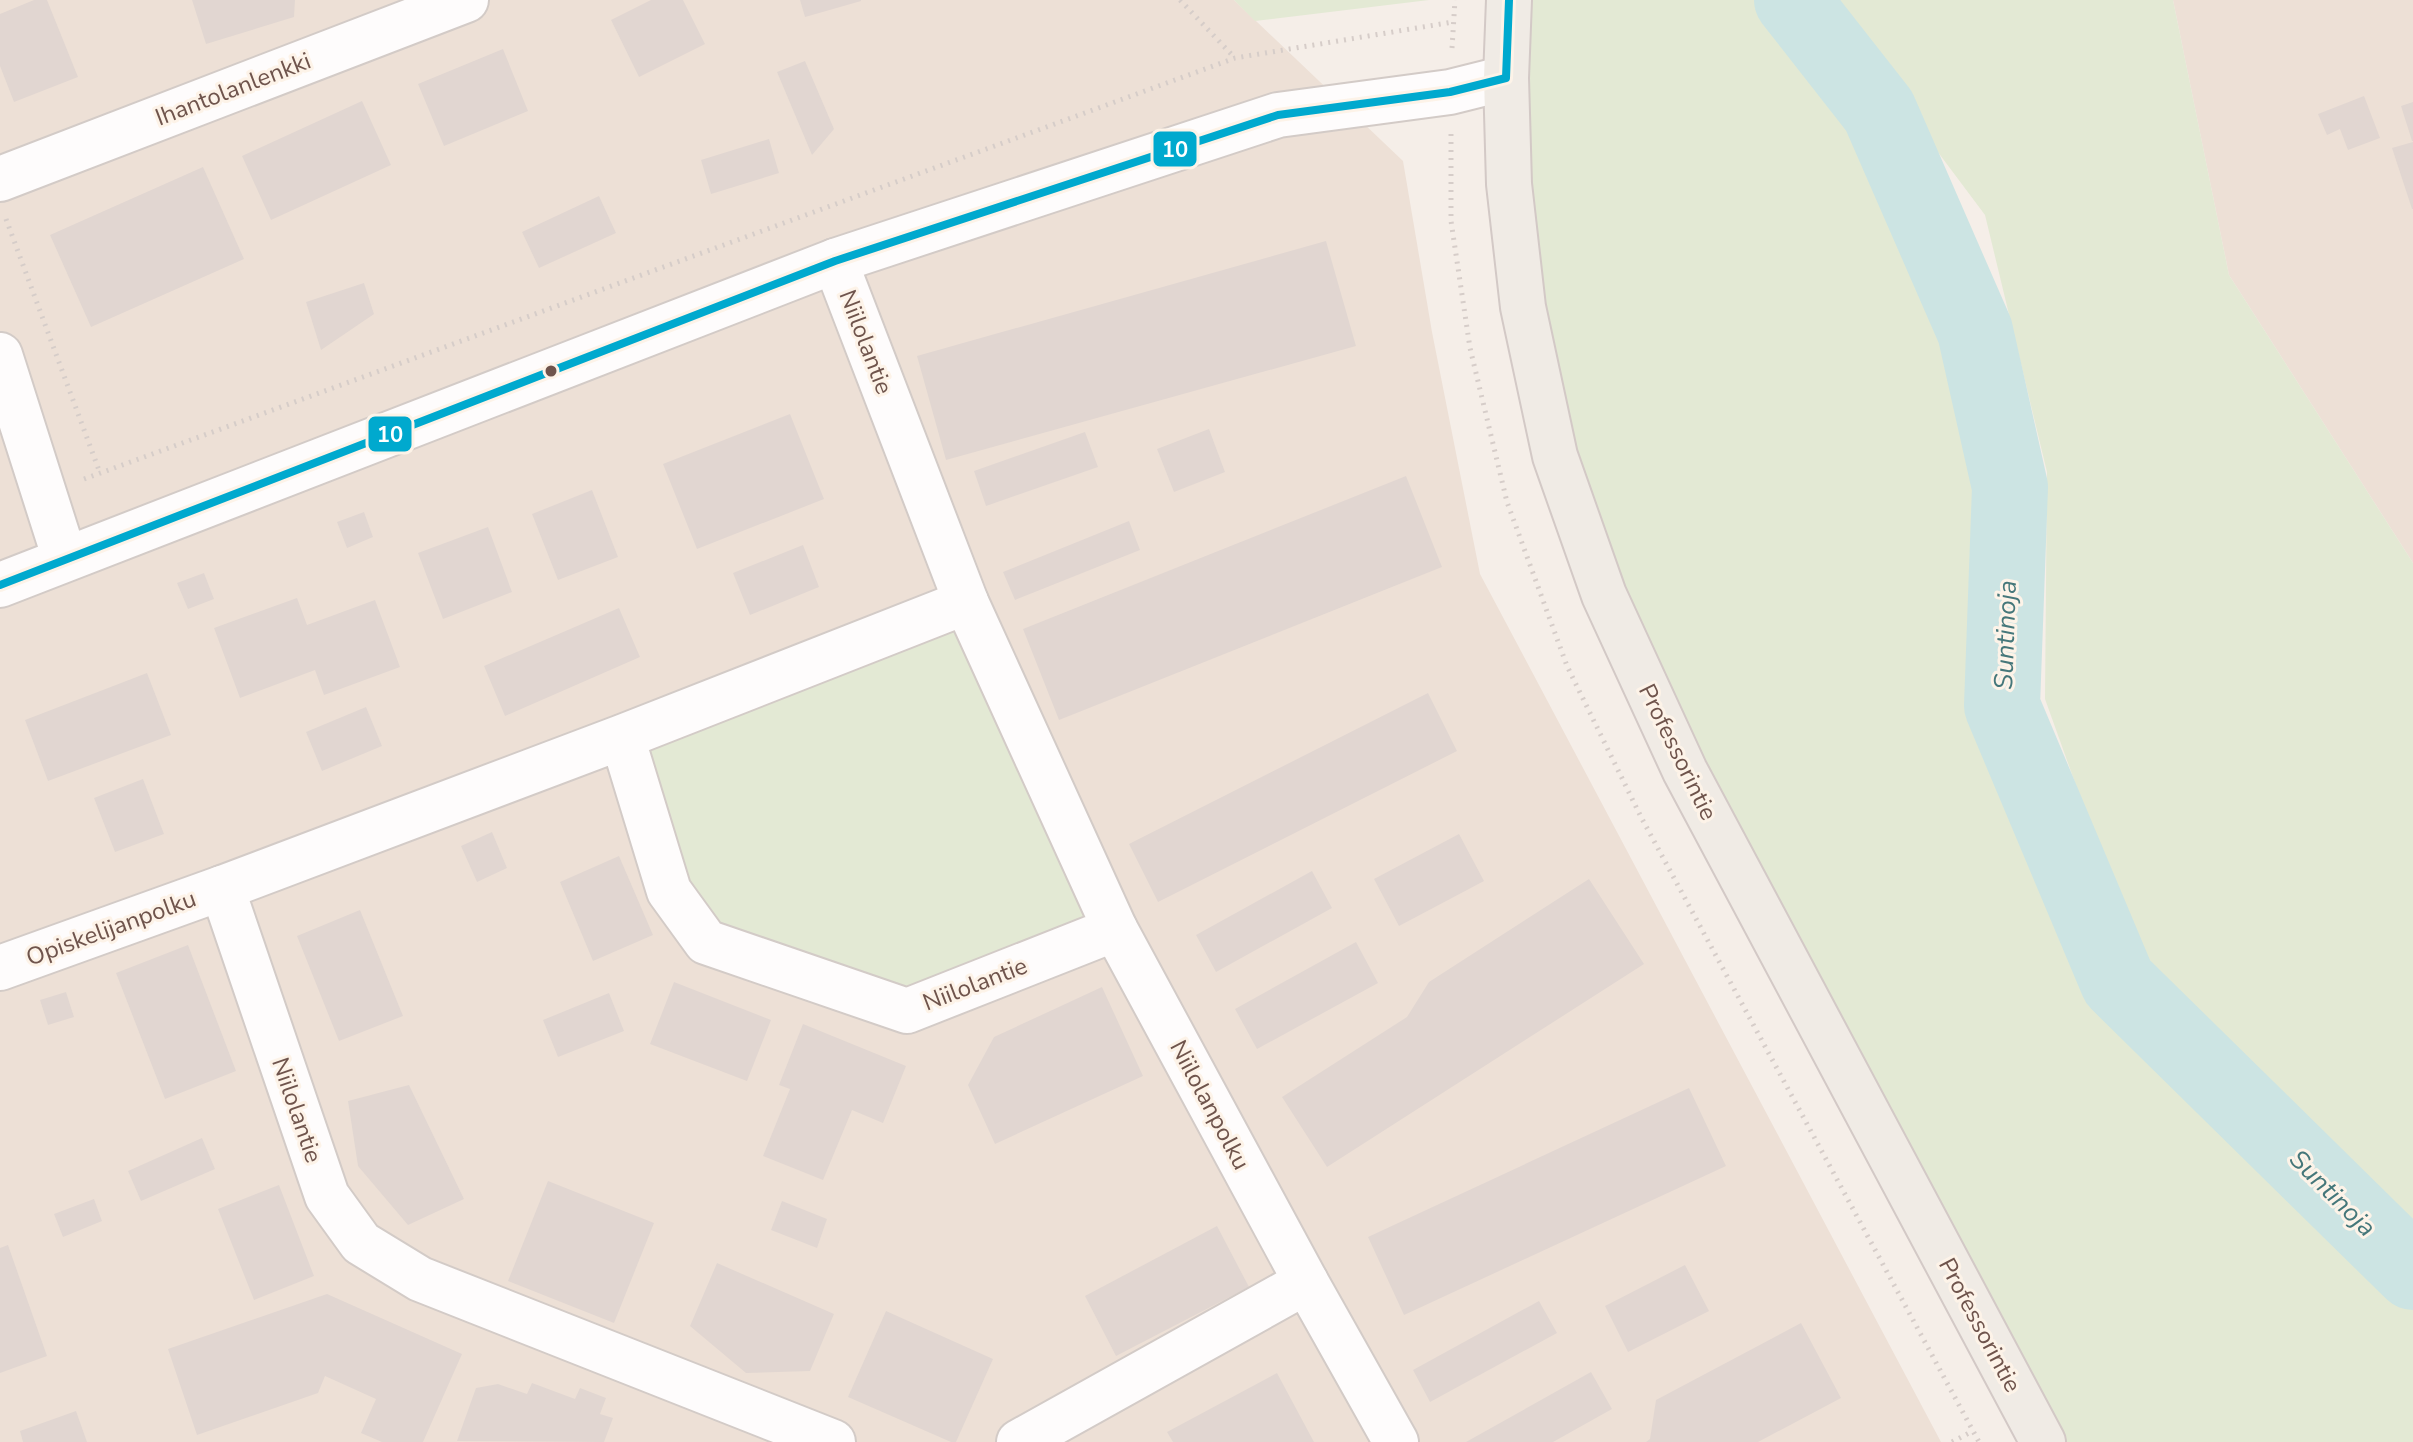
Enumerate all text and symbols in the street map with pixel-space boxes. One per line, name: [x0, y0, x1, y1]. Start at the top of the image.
street label: Ihantolanlenkki: [151, 45, 315, 133]
line badge: 10: [1152, 130, 1198, 168]
text: 10: [1162, 135, 1188, 165]
street label: Niilolantie: [831, 285, 901, 399]
unlabelled marker: [543, 363, 559, 379]
line badge: 10: [367, 415, 413, 453]
text: 10: [377, 420, 403, 450]
water label: Suntinoja: [1986, 580, 2025, 690]
street label: Professorintie: [1631, 678, 1725, 826]
street label: Opiskelijanpolku: [22, 882, 200, 974]
street label: Niilolantie: [918, 949, 1032, 1019]
street label: Niilolanpolku: [1162, 1035, 1258, 1175]
street label: Niilolantie: [264, 1053, 330, 1167]
water label: Suntinoja: [2282, 1142, 2384, 1244]
street label: Professorintie: [1931, 1252, 2029, 1398]

